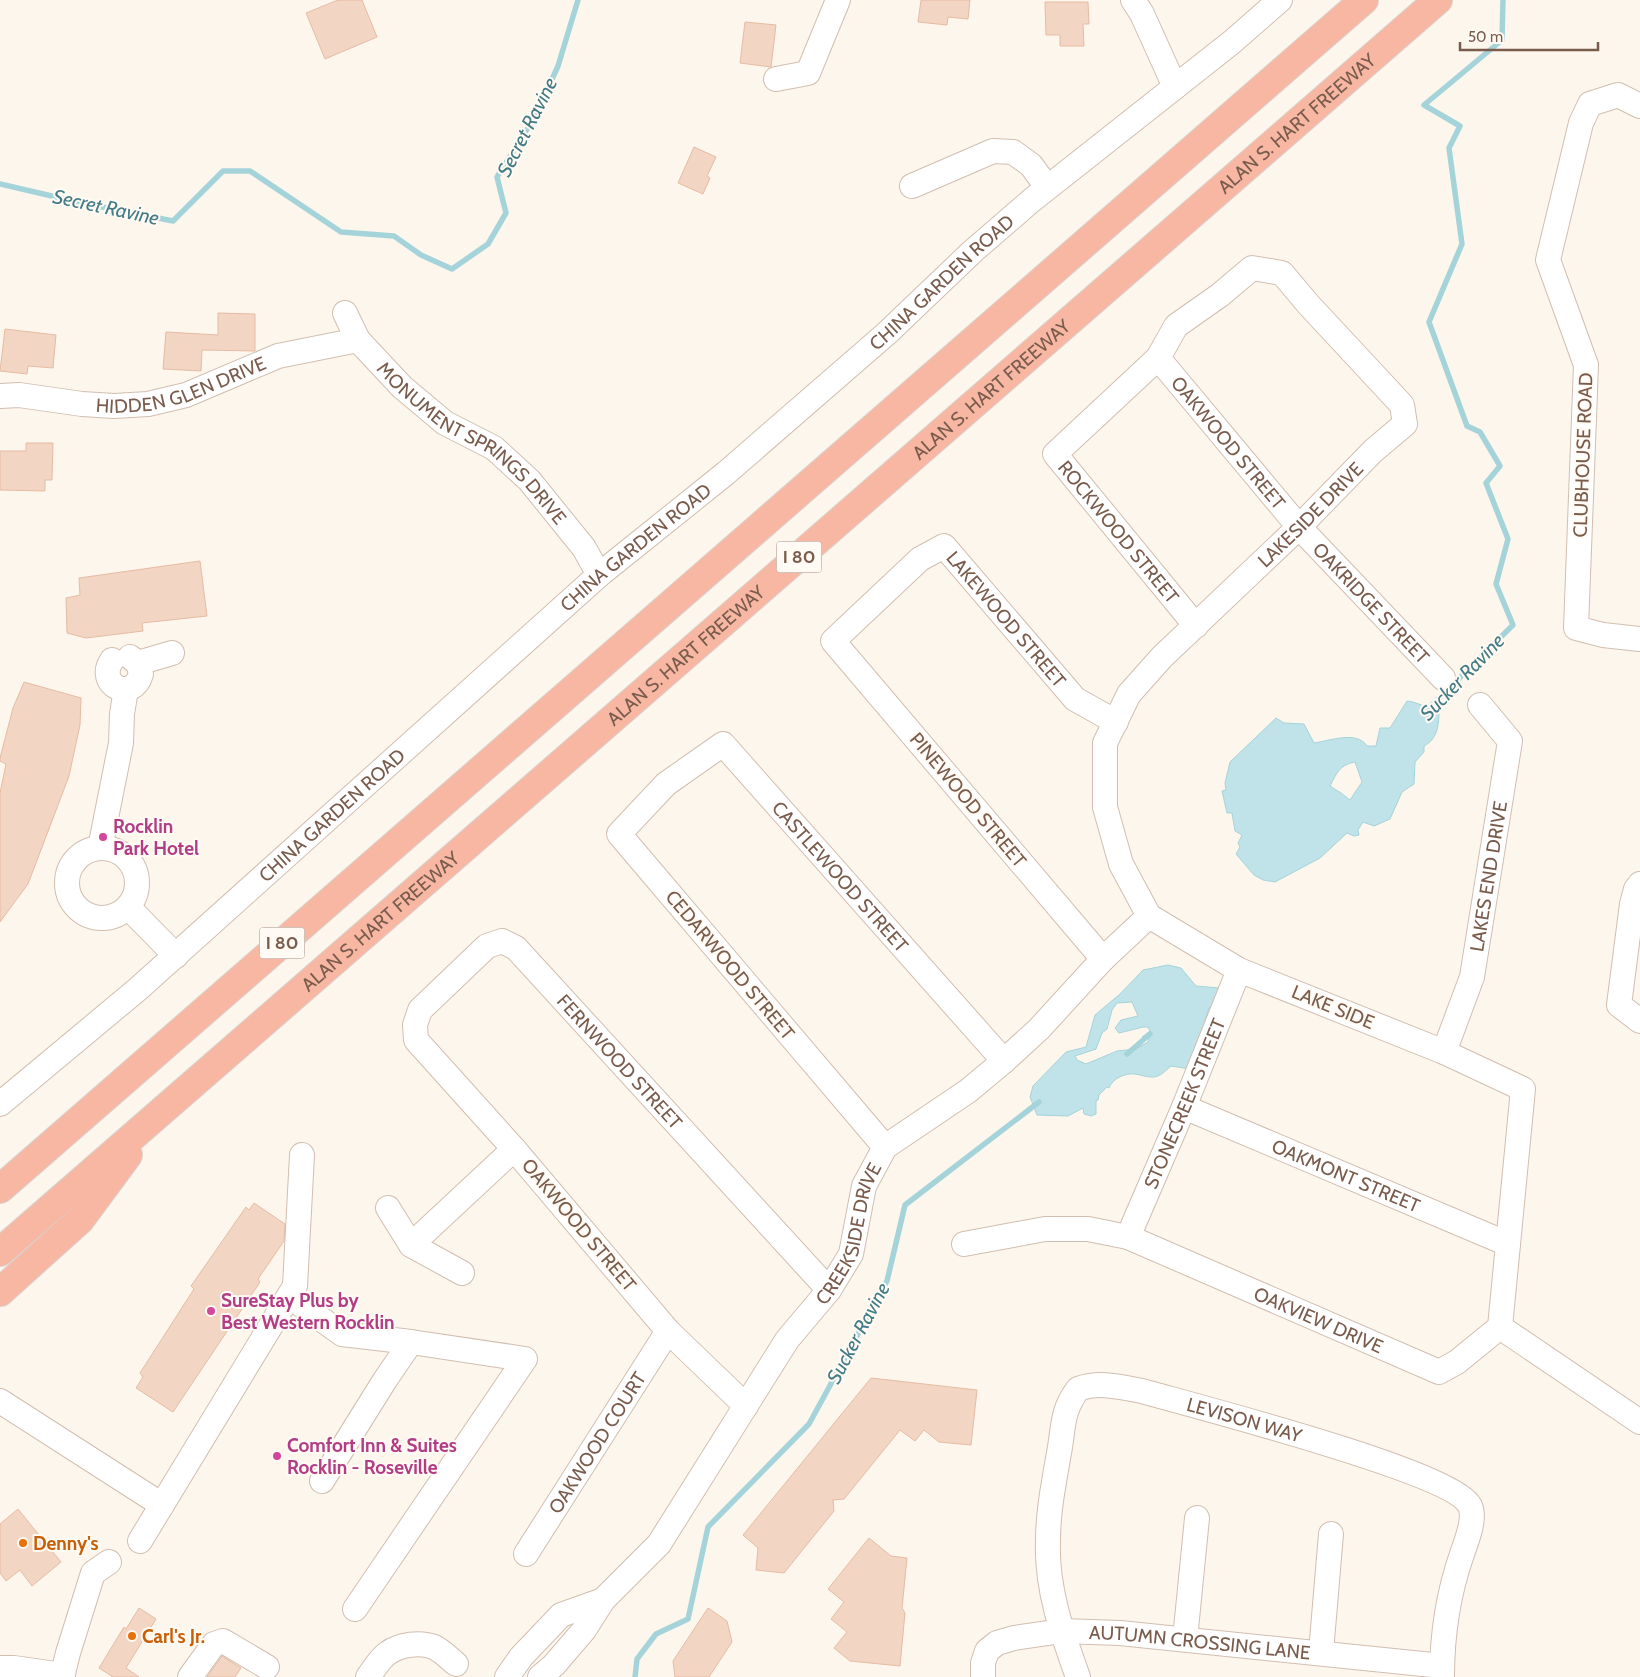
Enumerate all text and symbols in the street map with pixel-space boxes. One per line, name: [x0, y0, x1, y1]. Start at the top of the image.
scale bar: [1460, 20, 1598, 52]
text: 50 m: [1468, 28, 1503, 46]
street label: ALAN S. HART FREEWAY: [1213, 48, 1380, 198]
water label: Secret Ravine: [492, 73, 562, 181]
water label: Secret Ravine: [51, 184, 161, 230]
street label: CHINA GARDEN ROAD: [864, 209, 1019, 355]
street label: ALAN S. HART FREEWAY: [907, 314, 1075, 464]
street label: HIDDEN GLEN DRIVE: [95, 351, 269, 417]
street label: MONUMENT SPRINGS DRIVE: [373, 357, 572, 529]
street label: OAKWOOD STREET: [1166, 371, 1290, 514]
street label: CLUBHOUSE ROAD: [1569, 372, 1597, 538]
street label: ROCKWOOD STREET: [1053, 456, 1184, 608]
street label: LAKESIDE DRIVE: [1253, 457, 1368, 572]
street label: CHINA GARDEN ROAD: [555, 478, 716, 616]
street label: OAKRIDGE STREET: [1308, 538, 1434, 668]
road number: I 80: [776, 542, 822, 572]
street label: LAKEWOOD STREET: [942, 546, 1071, 692]
street label: ALAN S. HART FREEWAY: [602, 580, 769, 730]
water label: Sucker Ravine: [1415, 629, 1509, 725]
street label: PINEWOOD STREET: [905, 728, 1031, 872]
street label: CHINA GARDEN ROAD: [254, 743, 410, 887]
street label: CASTLEWOOD STREET: [767, 796, 913, 957]
street label: LAKES END DRIVE: [1465, 799, 1512, 953]
place label: Rocklin Park Hotel: [113, 815, 199, 860]
marker: Rocklin Park Hotel: [97, 831, 109, 843]
street label: ALAN S. HART FREEWAY: [296, 846, 464, 996]
street label: CEDARWOOD STREET: [661, 886, 799, 1044]
road number: I 80: [260, 928, 304, 958]
street label: LAKE SIDE: [1288, 980, 1378, 1034]
street label: FERNWOOD STREET: [552, 989, 687, 1134]
street label: STONECREEK STREET: [1139, 1015, 1230, 1192]
street label: OAKMONT STREET: [1269, 1134, 1424, 1217]
street label: OAKWOOD STREET: [517, 1154, 641, 1296]
street label: CREEKSIDE DRIVE: [810, 1158, 886, 1309]
water label: Sucker Ravine: [821, 1278, 895, 1388]
street label: OAKVIEW DRIVE: [1251, 1282, 1387, 1358]
place label: SureStay Plus by Best Western Rocklin: [221, 1289, 395, 1334]
marker: SureStay Plus by Best Western Rocklin: [205, 1305, 217, 1317]
street label: OAKWOOD COURT: [543, 1368, 650, 1518]
street label: LEVISON WAY: [1184, 1392, 1305, 1447]
place label: Comfort Inn & Suites Rocklin - Roseville: [287, 1434, 457, 1479]
marker: Comfort Inn & Suites Rocklin - Roseville: [271, 1450, 283, 1462]
place label: Denny's: [33, 1532, 99, 1555]
marker: Denny's: [17, 1537, 29, 1549]
street label: AUTUMN CROSSING LANE: [1089, 1620, 1312, 1664]
place label: Carl's Jr.: [142, 1625, 205, 1648]
marker: Carl's Jr.: [126, 1630, 138, 1642]

